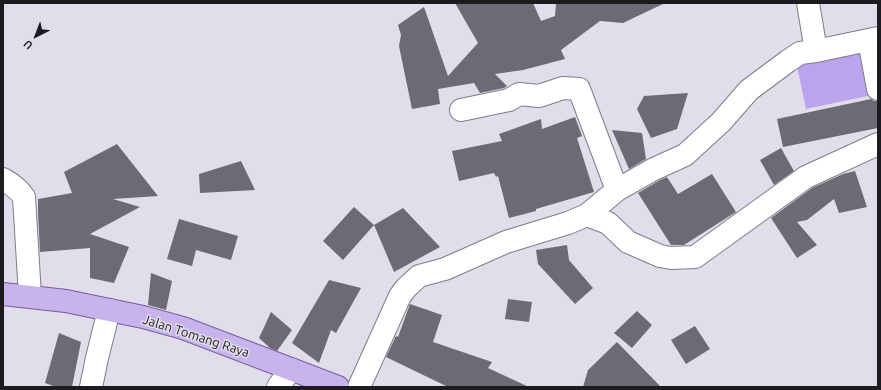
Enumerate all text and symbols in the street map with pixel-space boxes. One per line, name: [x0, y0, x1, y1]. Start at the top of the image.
north arrow: [16, 16, 56, 56]
text: U: [21, 38, 35, 52]
street label: Jalan Tomang Raya: [141, 311, 251, 361]

